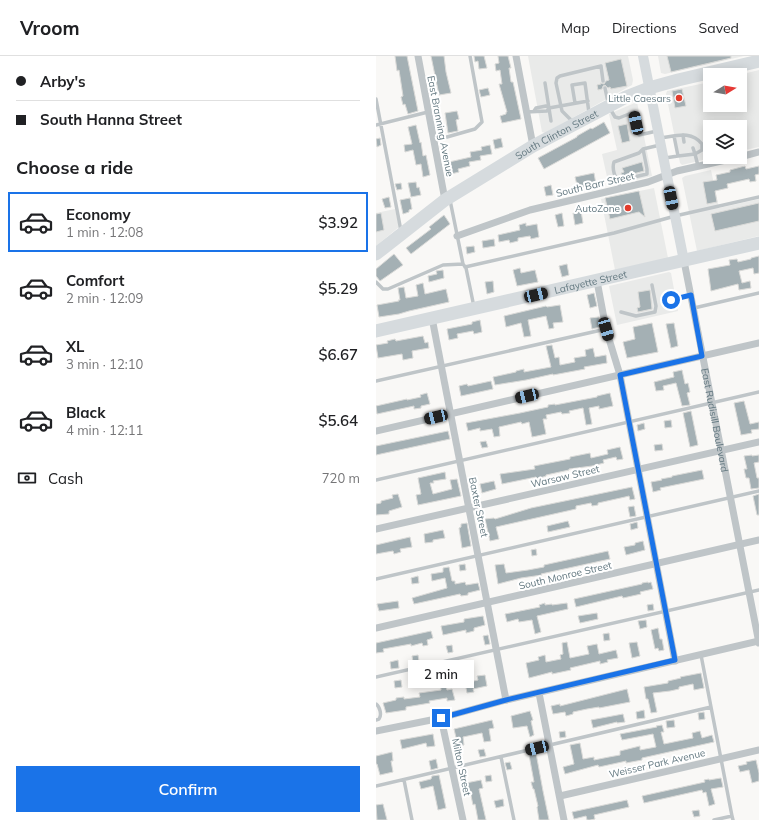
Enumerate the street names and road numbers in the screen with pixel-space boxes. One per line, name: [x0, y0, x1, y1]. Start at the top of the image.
street label: East Branning Avenue: [424, 74, 457, 178]
street label: South Clinton Street: [513, 107, 601, 163]
street label: South Barr Street: [555, 169, 636, 200]
street label: Lafayette Street: [553, 267, 629, 297]
street label: East Rudisill Boulevard: [698, 367, 731, 473]
street label: Warsaw Street: [530, 462, 601, 491]
street label: Baxter Street: [466, 476, 491, 539]
street label: South Monroe Street: [517, 558, 613, 592]
street label: Milton Street: [449, 737, 474, 798]
street label: Weisser Park Avenue: [608, 746, 707, 781]

